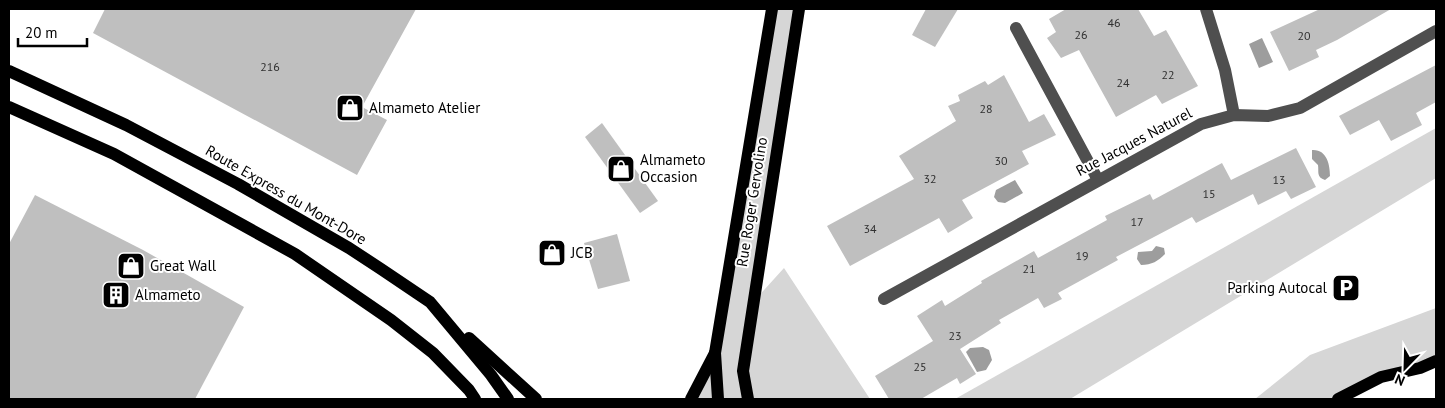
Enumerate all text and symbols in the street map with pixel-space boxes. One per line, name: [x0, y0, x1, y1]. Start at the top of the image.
scale bar: [18, 15, 86, 47]
house number: 46: [1107, 15, 1121, 30]
text: 20 m: [25, 23, 58, 42]
house number: 26: [1074, 27, 1088, 42]
house number: 20: [1297, 28, 1311, 43]
house number: 216: [260, 59, 280, 74]
house number: 22: [1161, 67, 1175, 82]
house number: 24: [1116, 75, 1130, 90]
shop icon: Almameto Atelier: [335, 93, 365, 123]
place label: Almameto Atelier: [369, 98, 480, 117]
house number: 28: [979, 101, 993, 116]
street label: Rue Jacques Naturel: [1073, 103, 1196, 180]
street label: Rue Roger Gervolino: [732, 136, 771, 268]
street label: Route Express du Mont-Dore: [202, 141, 370, 249]
place label: Almameto Occasion: [640, 150, 706, 186]
house number: 30: [994, 153, 1008, 168]
shop icon: Almameto Occasion: [606, 154, 636, 184]
house number: 32: [923, 171, 937, 186]
house number: 13: [1272, 172, 1286, 187]
house number: 15: [1202, 186, 1216, 201]
house number: 17: [1130, 214, 1144, 229]
house number: 34: [863, 221, 877, 236]
shop icon: JCB: [537, 238, 567, 268]
place label: JCB: [570, 243, 593, 262]
house number: 19: [1075, 248, 1089, 263]
shop icon: Great Wall: [116, 251, 146, 281]
place label: Great Wall: [150, 256, 217, 275]
house number: 21: [1022, 261, 1036, 276]
parking icon: Parking Autocal: [1331, 273, 1361, 303]
place label: Parking Autocal: [1227, 278, 1328, 297]
building icon: Almameto: [101, 280, 131, 310]
place label: Almameto: [135, 285, 201, 304]
house number: 23: [948, 328, 962, 343]
north arrow: [1380, 343, 1430, 393]
house number: 25: [913, 359, 927, 374]
text: N: [1392, 370, 1408, 390]

